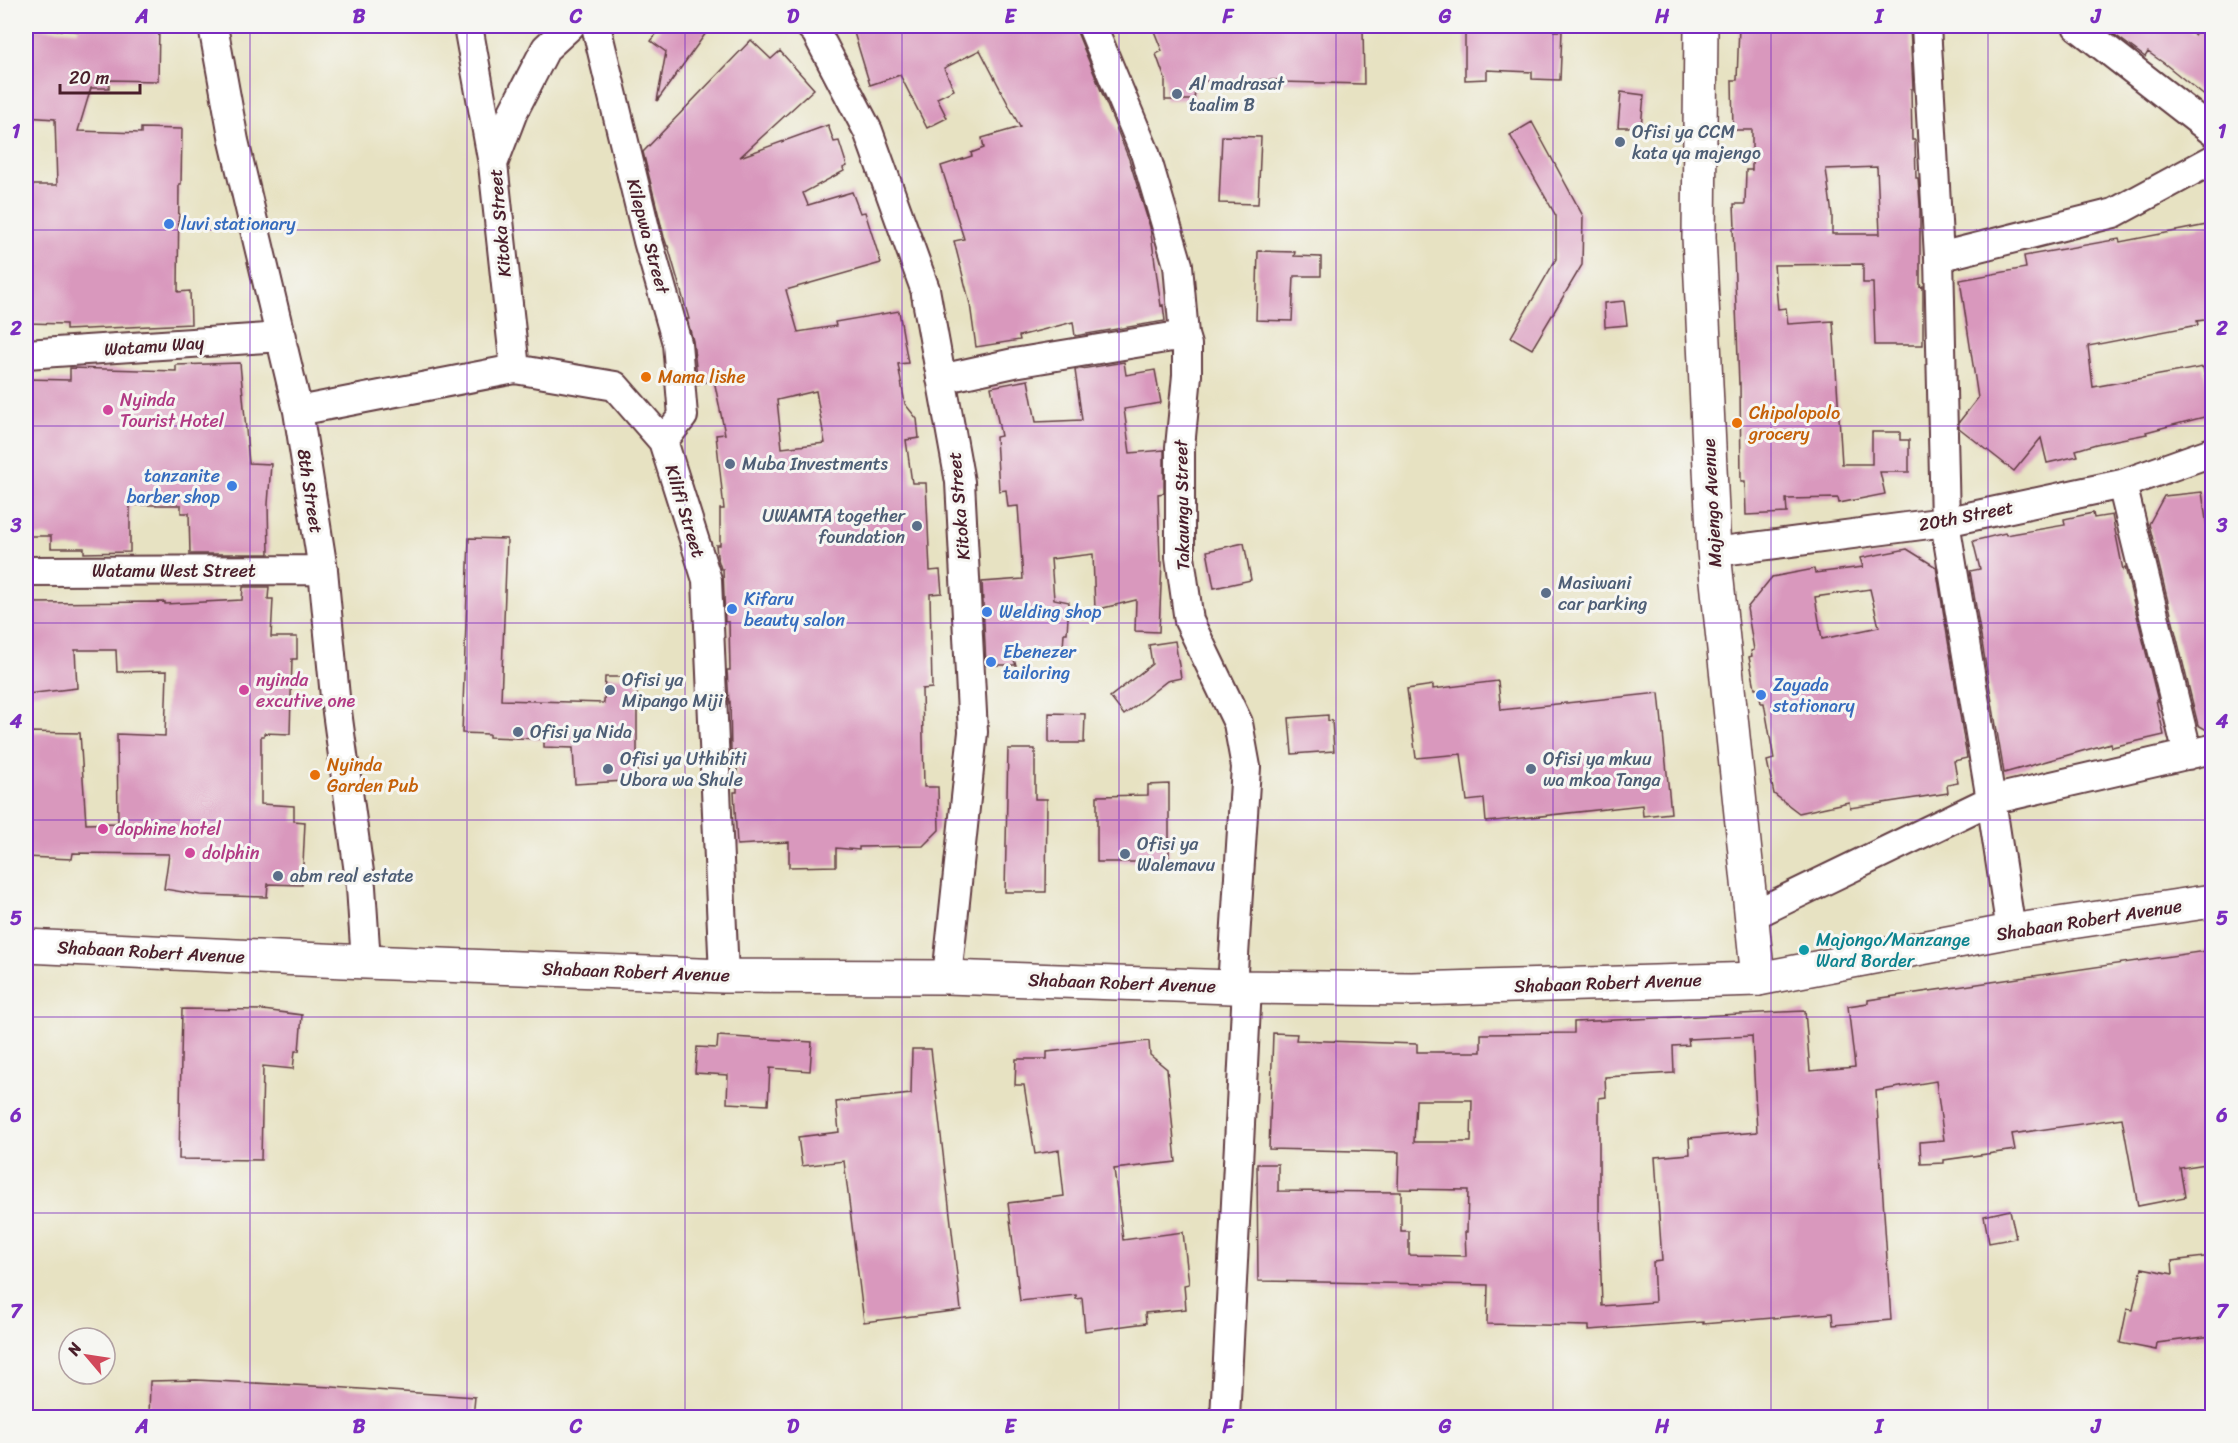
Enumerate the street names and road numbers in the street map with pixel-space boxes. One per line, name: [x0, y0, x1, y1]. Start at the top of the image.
street label: Kitoka Street: [479, 167, 521, 278]
street label: Kilepwa Street: [617, 175, 679, 298]
street label: Watamu Way: [103, 326, 206, 365]
street label: Majengo Avenue: [1693, 438, 1731, 568]
street label: Takaungu Street: [1165, 439, 1199, 571]
street label: 8th Street: [288, 446, 332, 536]
street label: Kitoka Street: [938, 450, 980, 561]
street label: Kilifi Street: [656, 460, 714, 562]
street label: 20th Street: [1916, 491, 2016, 541]
street label: Watamu West Street: [92, 555, 256, 587]
street label: Shabaan Robert Avenue: [1994, 890, 2184, 950]
street label: Shabaan Robert Avenue: [56, 931, 246, 973]
street label: Shabaan Robert Avenue: [542, 953, 730, 991]
street label: Shabaan Robert Avenue: [1028, 964, 1216, 1002]
street label: Shabaan Robert Avenue: [1514, 964, 1702, 1002]

